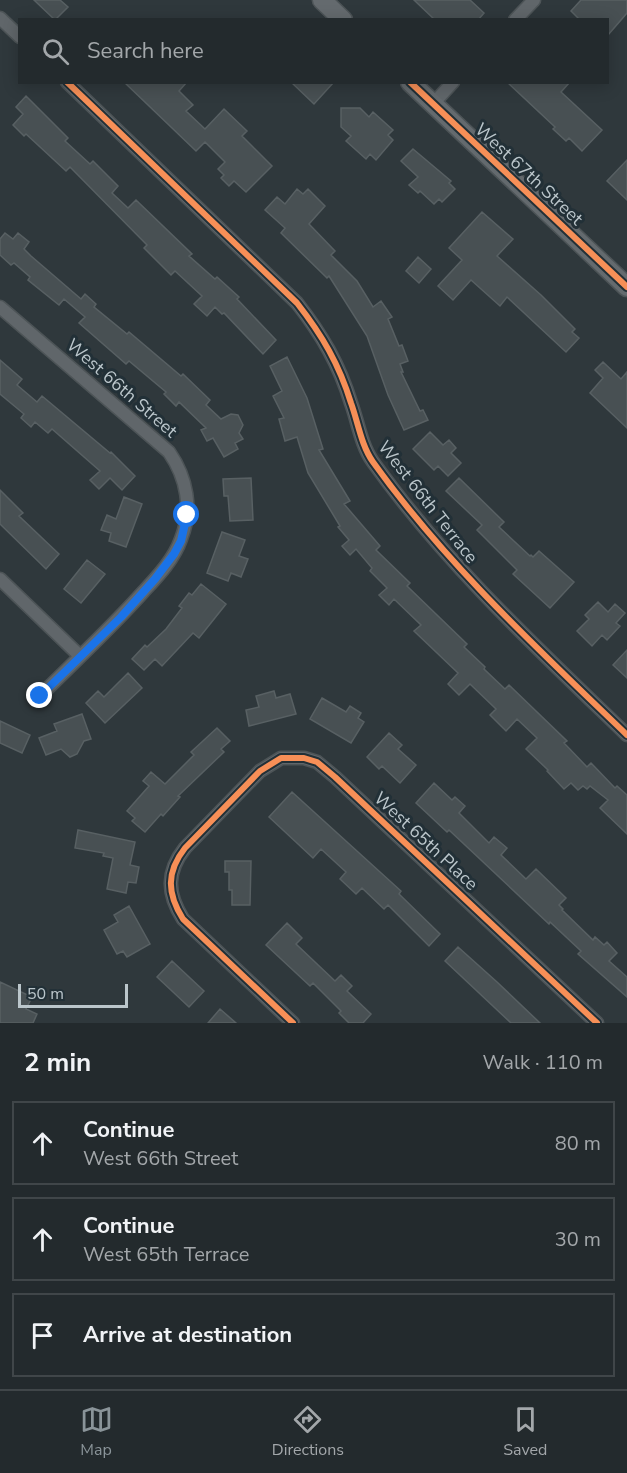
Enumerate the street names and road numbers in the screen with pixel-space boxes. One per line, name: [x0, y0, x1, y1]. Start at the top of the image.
street label: West 67th Street: [470, 118, 589, 231]
street label: West 66th Street: [61, 333, 183, 443]
street label: West 66th Terrace: [372, 436, 484, 568]
street label: West 65th Place: [369, 786, 483, 896]

